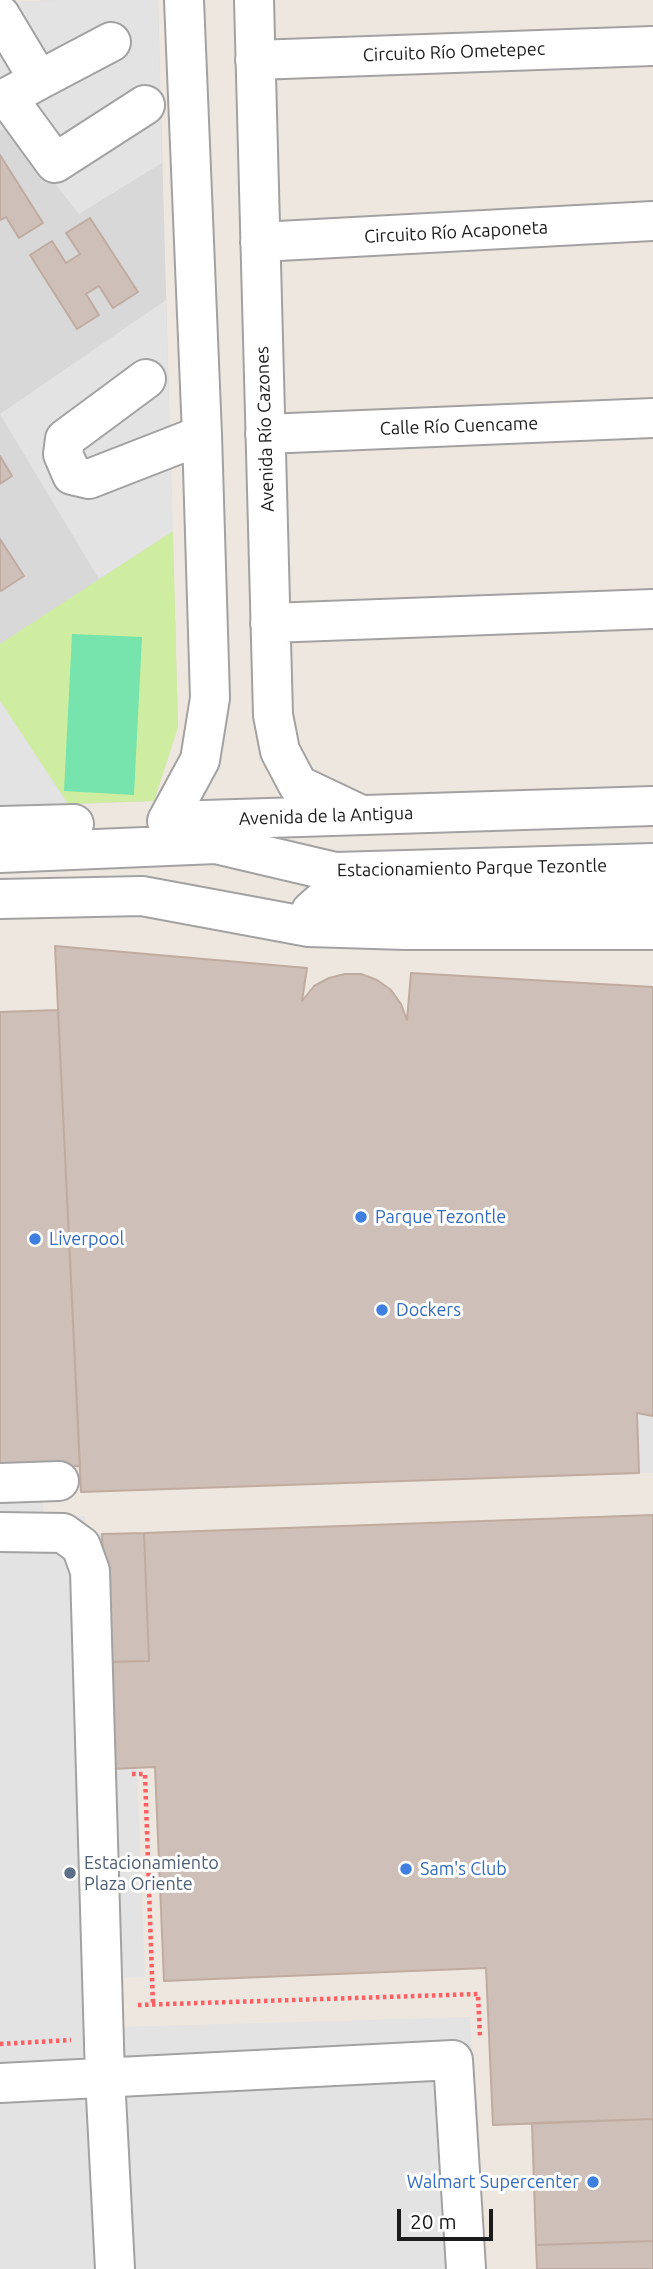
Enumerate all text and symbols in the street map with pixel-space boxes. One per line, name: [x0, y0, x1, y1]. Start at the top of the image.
street label: Circuito Río Ometepec: [362, 38, 546, 66]
street label: Circuito Río Acaponeta: [364, 216, 548, 248]
street label: Avenida Río Cazones: [251, 346, 279, 512]
street label: Calle Río Cuencame: [379, 412, 539, 440]
street label: Avenida de la Antigua: [238, 802, 414, 830]
street label: Estacionamiento Parque Tezontle: [337, 855, 607, 881]
place label: Parque Tezontle: [375, 1206, 506, 1228]
marker: Parque Tezontle: [353, 1209, 369, 1225]
place label: Liverpool: [49, 1228, 124, 1250]
marker: Liverpool: [27, 1231, 43, 1247]
place label: Dockers: [396, 1299, 461, 1321]
marker: Dockers: [374, 1302, 390, 1318]
place label: Estacionamiento Plaza Oriente: [84, 1852, 219, 1895]
place label: Sam's Club: [420, 1858, 507, 1880]
marker: Sam's Club: [398, 1861, 414, 1877]
marker: Estacionamiento Plaza Oriente: [62, 1865, 78, 1881]
place label: Walmart Supercenter: [407, 2171, 579, 2193]
marker: Walmart Supercenter: [585, 2174, 601, 2190]
scale bar: [401, 2196, 497, 2240]
text: 20 m: [410, 2209, 457, 2233]

